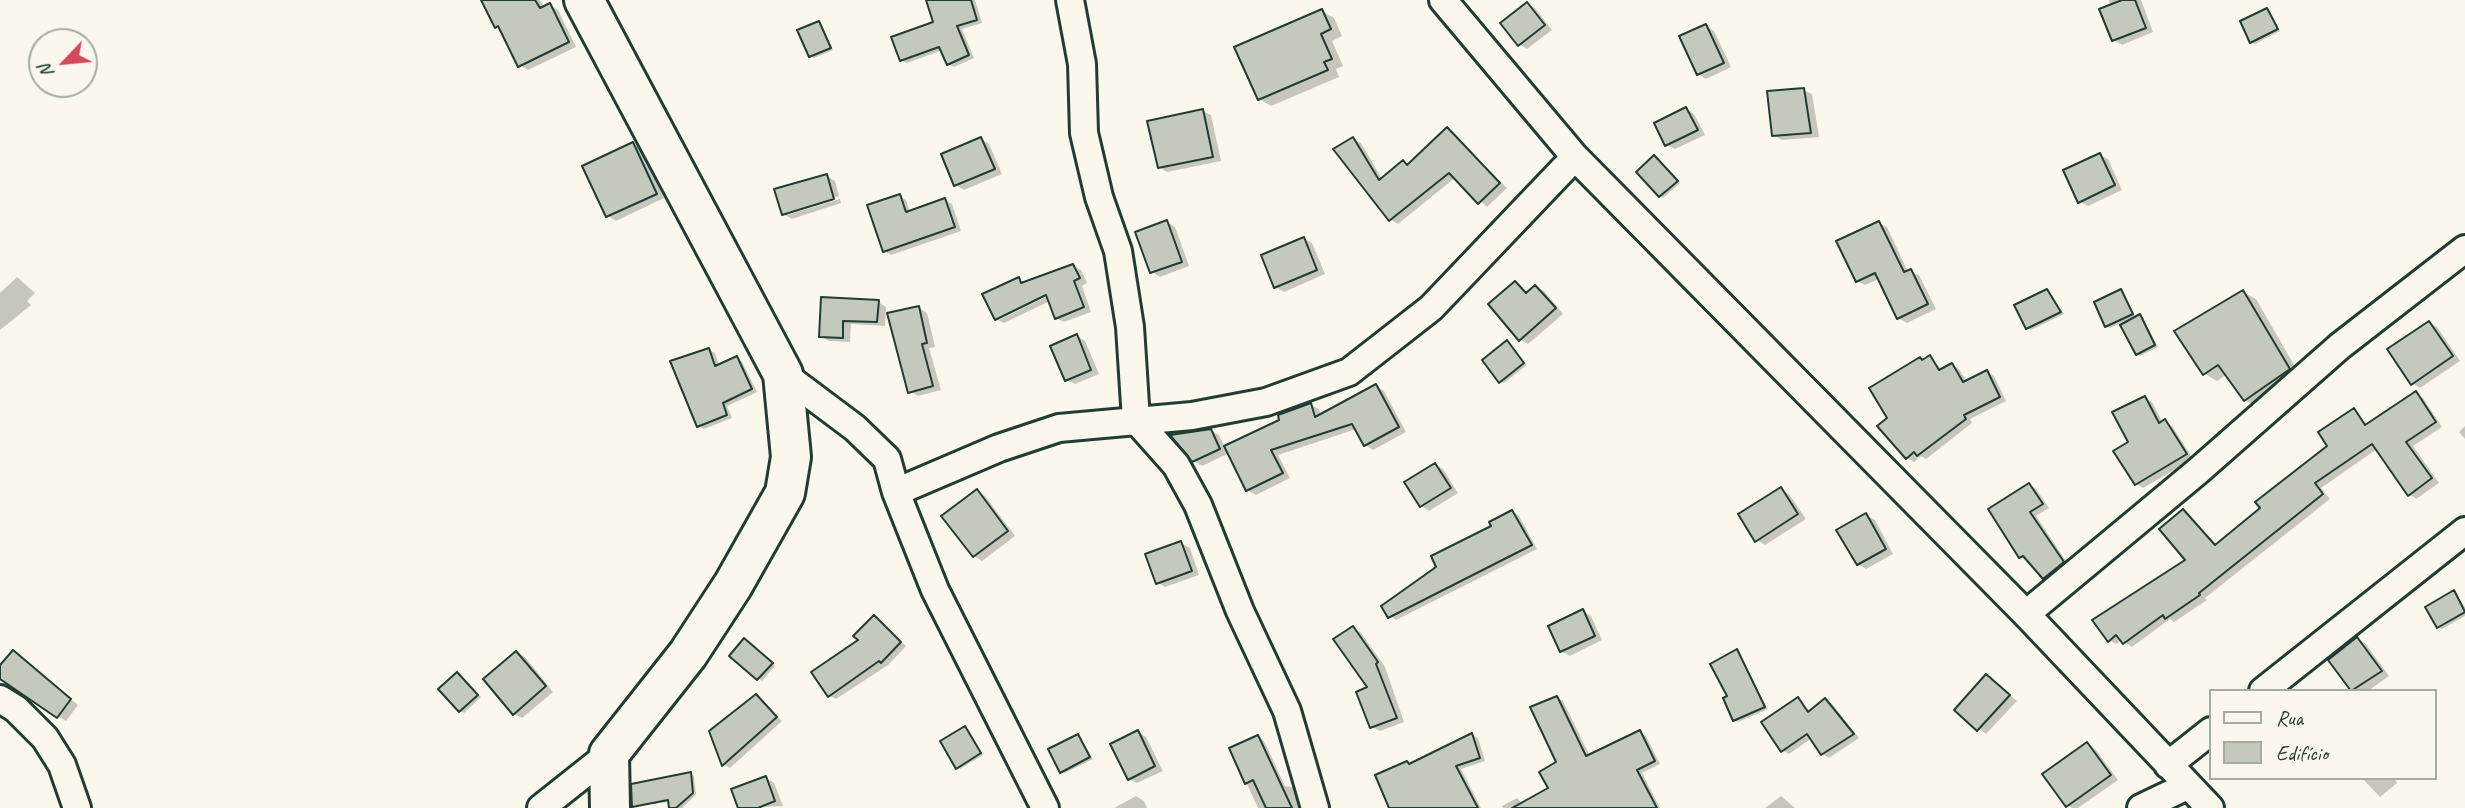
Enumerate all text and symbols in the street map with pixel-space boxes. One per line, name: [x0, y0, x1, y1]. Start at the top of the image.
north arrow: [28, 28, 98, 98]
text: N: [33, 61, 59, 82]
legend: [2210, 689, 2437, 780]
text: Rua: [2276, 705, 2303, 731]
text: Edifício: [2276, 740, 2328, 766]

